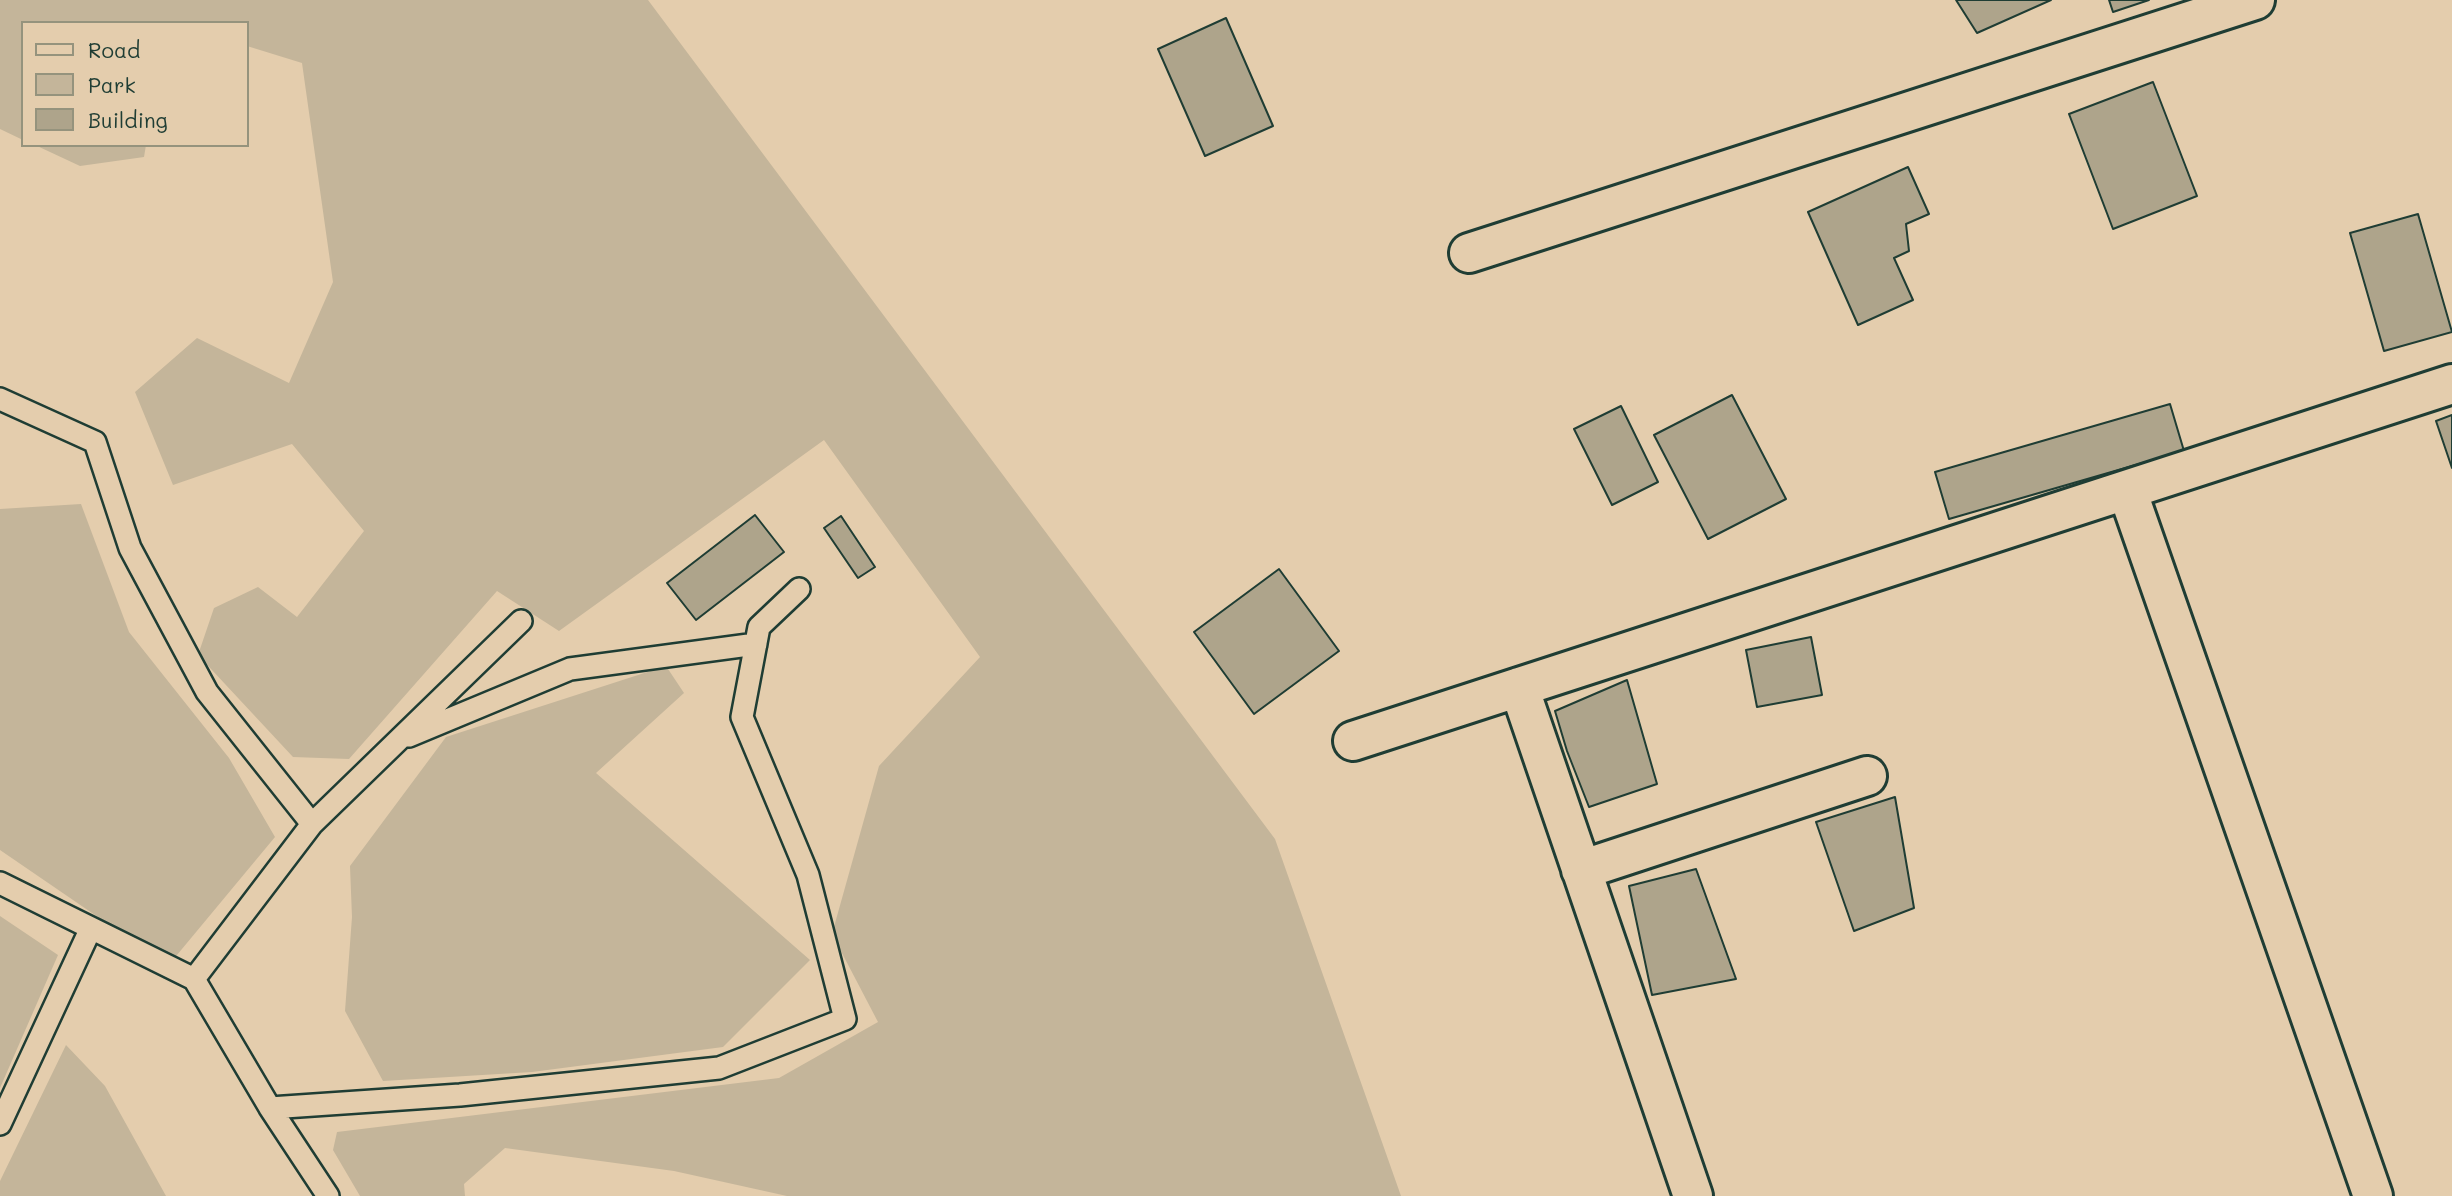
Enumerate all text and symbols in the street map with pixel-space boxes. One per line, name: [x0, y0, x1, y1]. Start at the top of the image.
legend: [21, 21, 248, 147]
text: Road: [88, 36, 140, 63]
text: Park: [88, 71, 136, 98]
text: Building: [88, 106, 168, 133]

